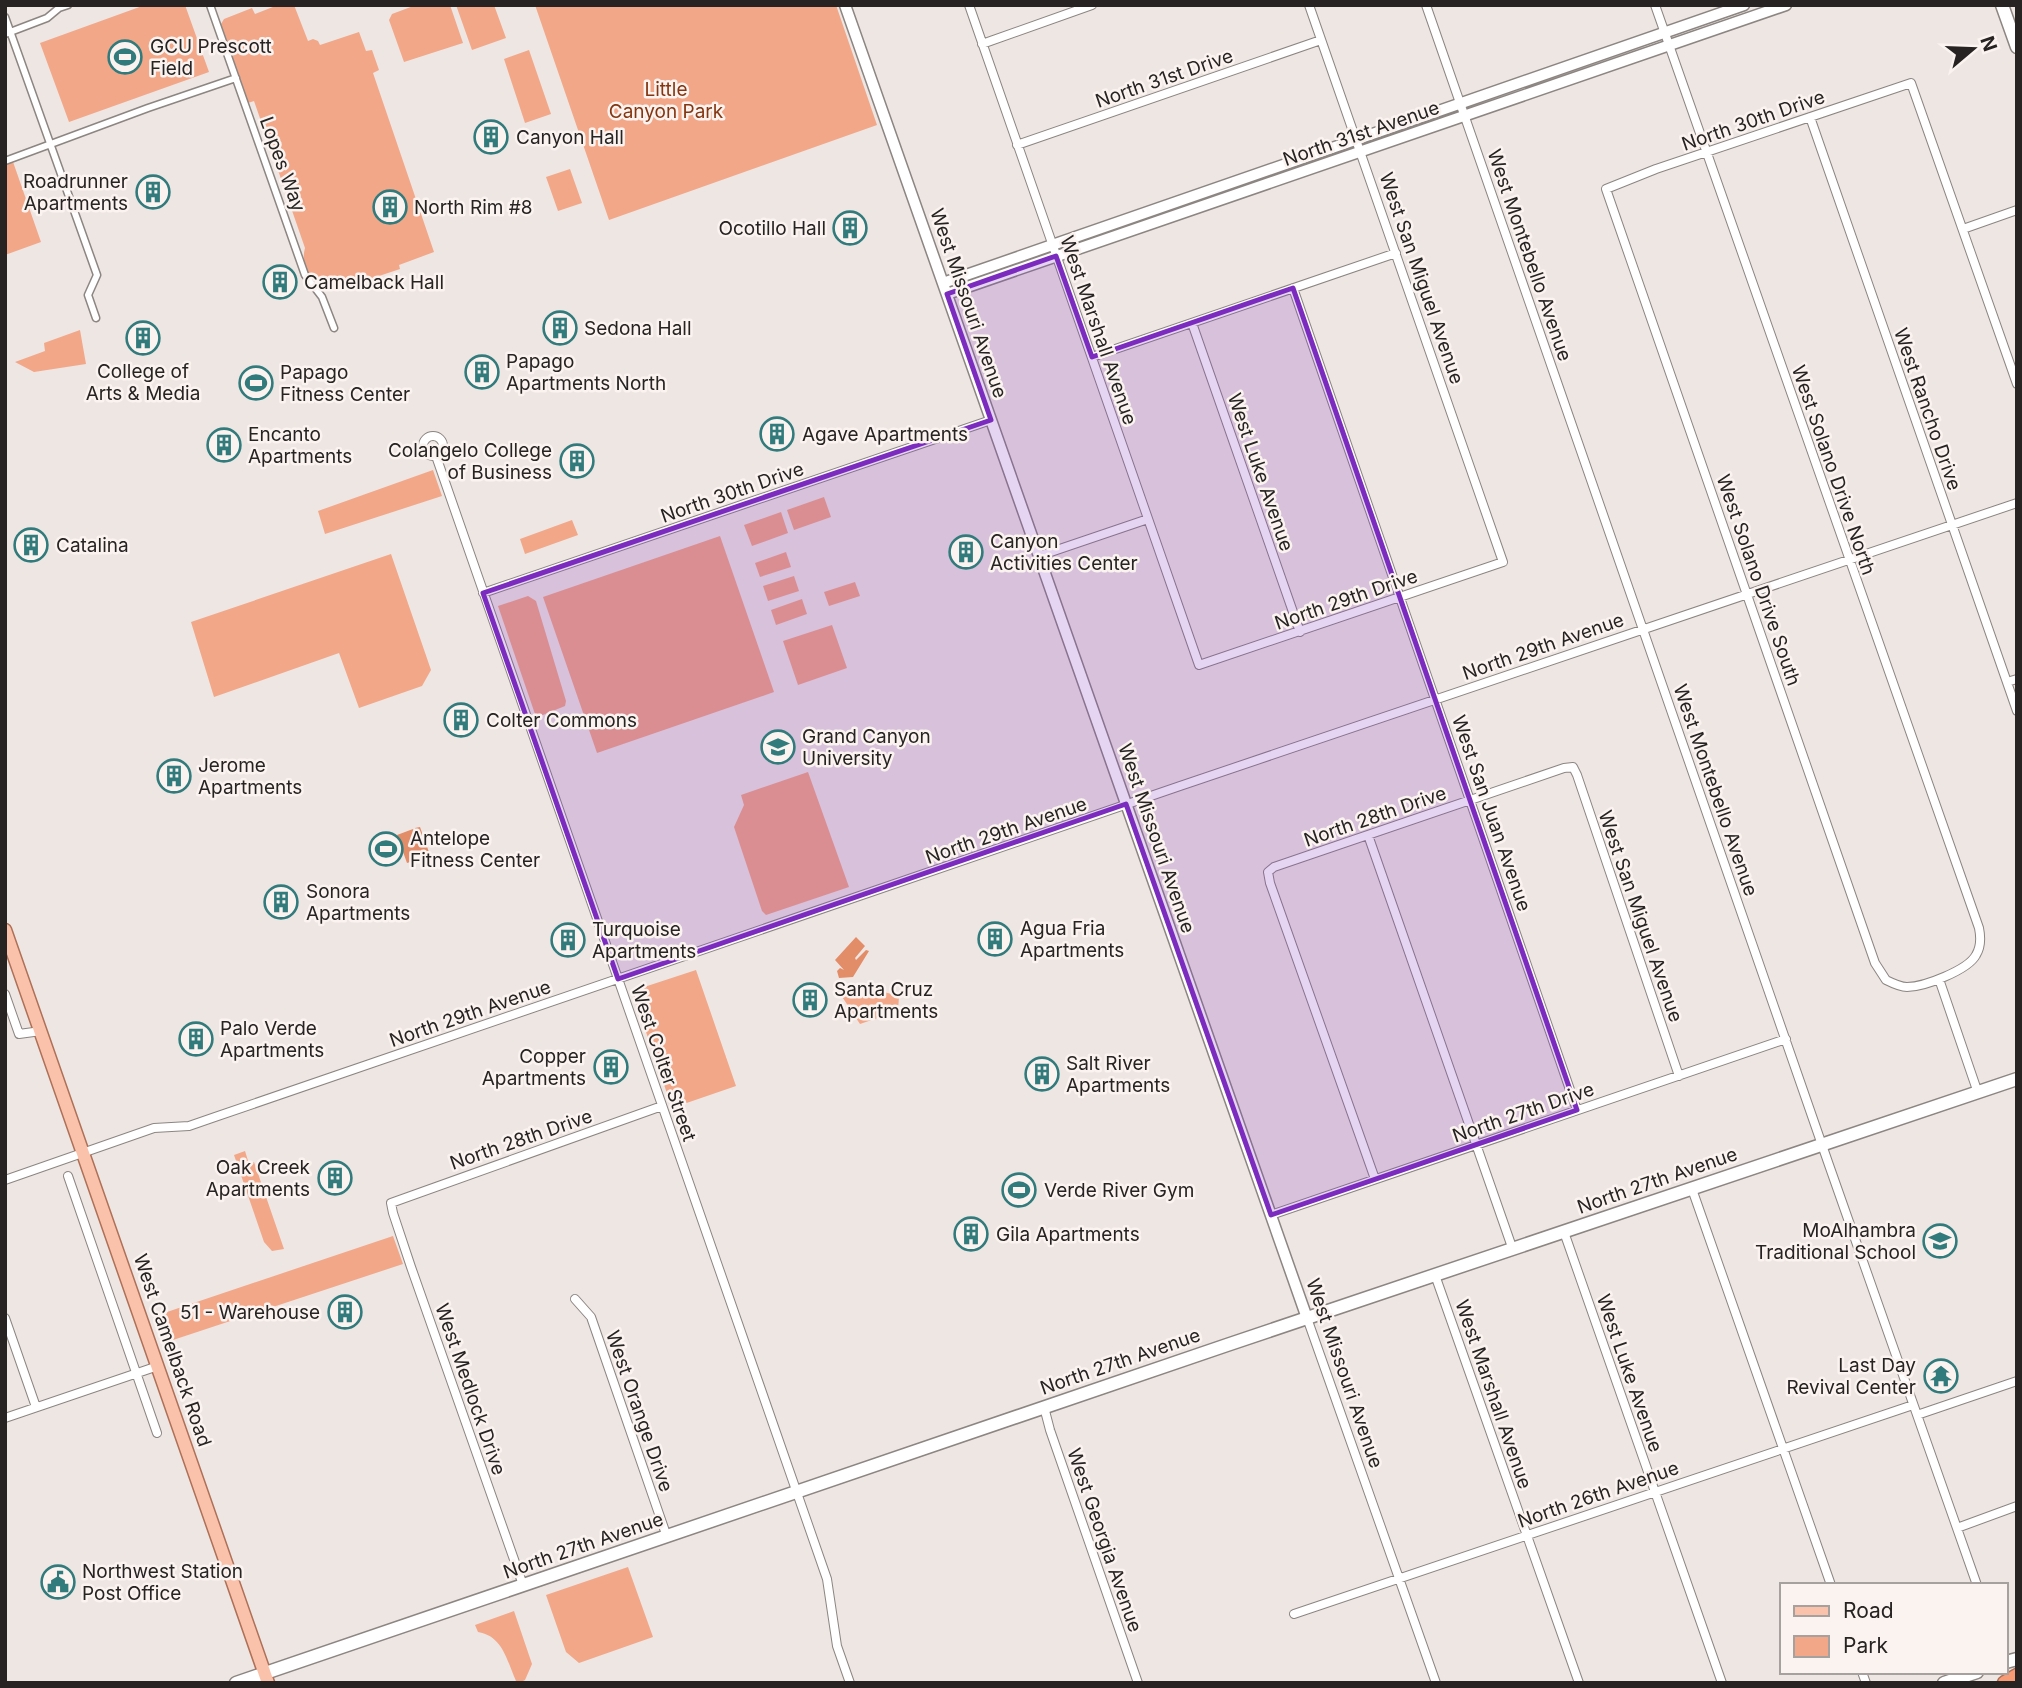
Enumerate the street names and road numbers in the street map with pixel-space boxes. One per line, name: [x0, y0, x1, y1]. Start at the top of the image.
street label: North 31st Drive: [1092, 44, 1236, 113]
street label: North 30th Drive: [1679, 85, 1828, 156]
street label: North 31st Avenue: [1280, 96, 1442, 171]
street label: Lopes Way: [255, 114, 310, 215]
street label: West Montebello Avenue: [1482, 146, 1577, 364]
street label: West San Miguel Avenue: [1374, 169, 1469, 387]
street label: West Missouri Avenue: [925, 205, 1012, 401]
street label: West Marshall Avenue: [1055, 233, 1142, 428]
street label: West Rancho Drive: [1889, 325, 1966, 493]
street label: West Solano Drive North: [1787, 362, 1880, 578]
street label: West Luke Avenue: [1223, 390, 1298, 554]
street label: North 30th Drive: [658, 457, 807, 528]
street label: West Solano Drive South: [1712, 471, 1806, 689]
street label: North 29th Drive: [1272, 564, 1421, 635]
street label: North 29th Avenue: [1459, 608, 1627, 685]
street label: West Montebello Avenue: [1668, 681, 1763, 899]
street label: West San Juan Avenue: [1447, 712, 1536, 914]
street label: West Missouri Avenue: [1113, 740, 1200, 936]
street label: North 28th Drive: [1301, 781, 1449, 852]
street label: North 29th Avenue: [922, 792, 1090, 869]
street label: West San Miguel Avenue: [1593, 807, 1688, 1025]
street label: North 29th Avenue: [386, 975, 554, 1052]
street label: West Colter Street: [626, 982, 701, 1144]
street label: North 27th Drive: [1449, 1077, 1597, 1147]
street label: North 28th Drive: [447, 1104, 595, 1175]
street label: North 27th Avenue: [1574, 1142, 1740, 1219]
street label: West Camelback Road: [129, 1251, 216, 1450]
street label: West Missouri Avenue: [1301, 1275, 1388, 1471]
street label: West Luke Avenue: [1592, 1291, 1667, 1455]
street label: West Marshall Avenue: [1450, 1297, 1537, 1492]
street label: West Medlock Drive: [430, 1300, 511, 1478]
street label: North 27th Avenue: [1037, 1323, 1203, 1400]
street label: West Orange Drive: [601, 1327, 678, 1495]
street label: West Georgia Avenue: [1062, 1445, 1147, 1635]
street label: North 26th Avenue: [1515, 1456, 1682, 1533]
street label: North 27th Avenue: [500, 1507, 666, 1584]

